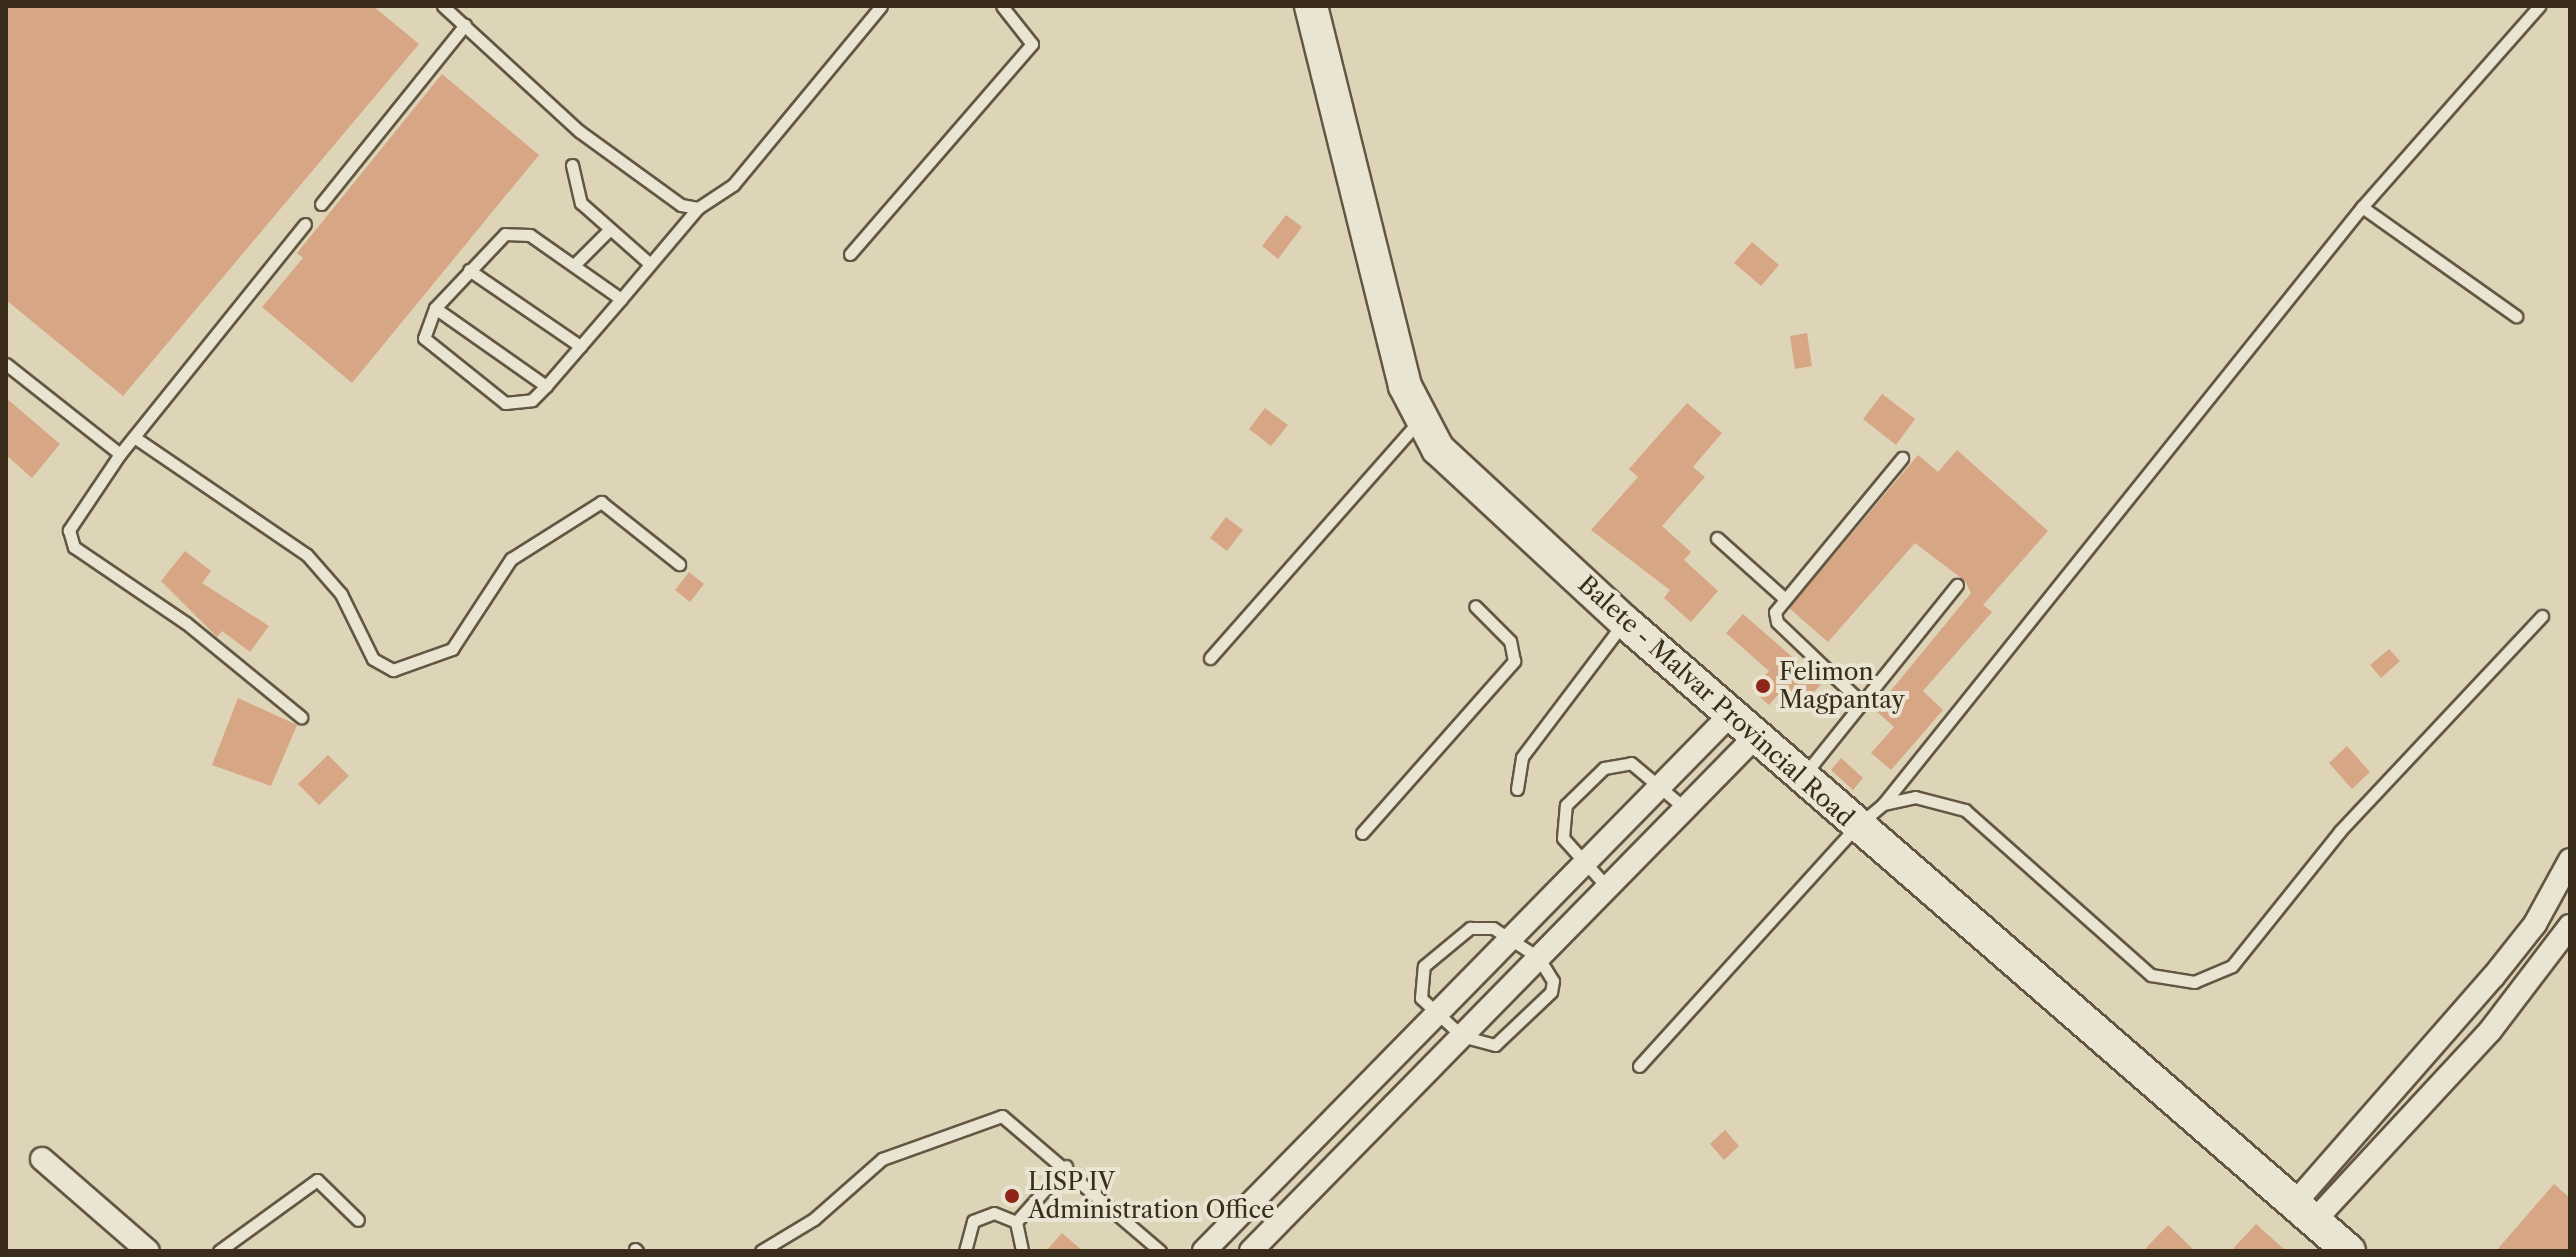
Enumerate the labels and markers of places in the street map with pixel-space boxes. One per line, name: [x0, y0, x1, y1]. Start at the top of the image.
place label: Felimon Magpantay: [1779, 658, 1905, 714]
marker: Felimon Magpantay: [1754, 677, 1772, 695]
place label: LISP IV Administration Office: [1028, 1168, 1274, 1224]
marker: LISP IV Administration Office: [1003, 1187, 1021, 1205]

